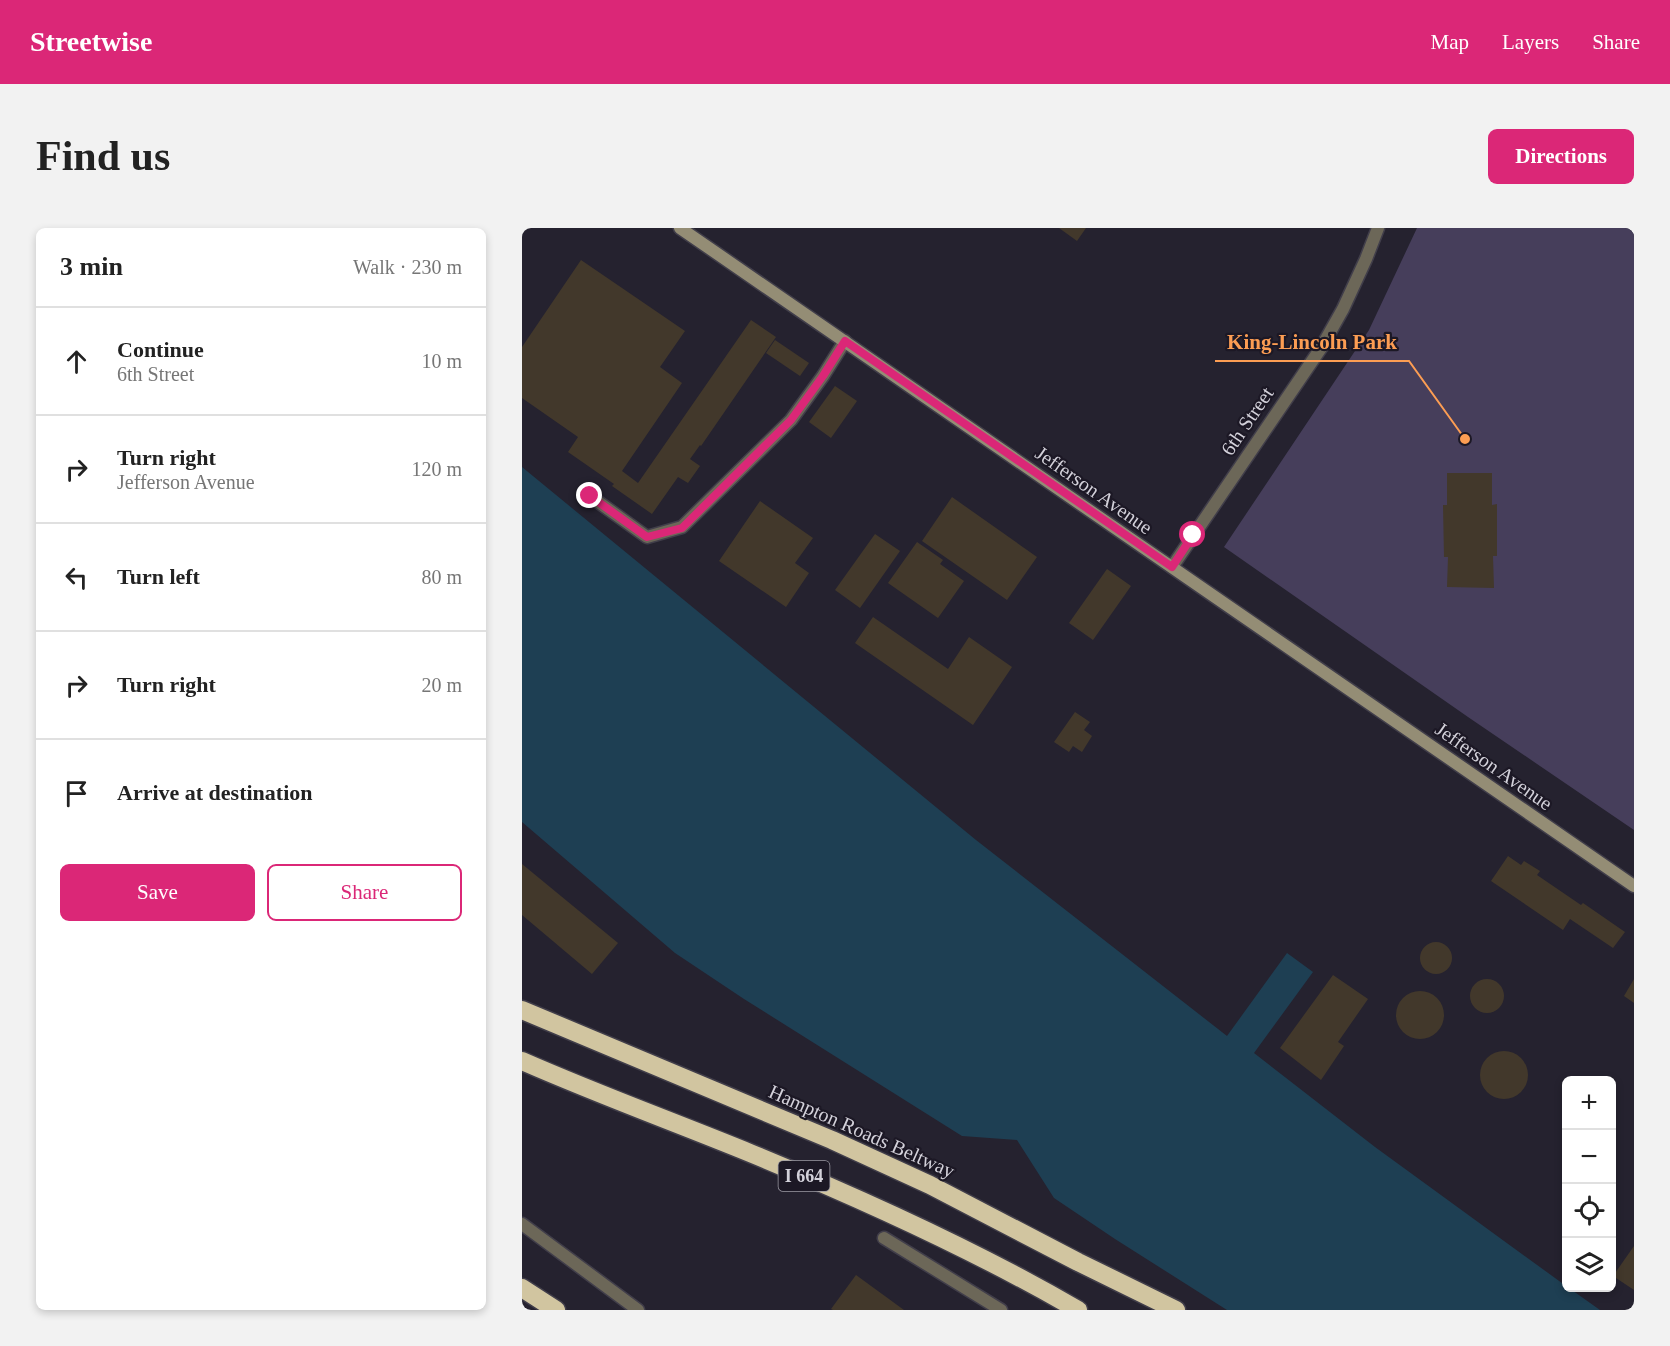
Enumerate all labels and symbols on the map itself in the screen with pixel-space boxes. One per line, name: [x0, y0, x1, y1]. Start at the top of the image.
callout: King-Lincoln Park: [1215, 322, 1409, 361]
text: King-Lincoln Park: [1227, 330, 1397, 354]
street label: 6th Street: [1216, 382, 1278, 459]
street label: Jefferson Avenue: [1031, 442, 1157, 539]
route end: [576, 482, 602, 508]
route start: [1179, 521, 1205, 547]
street label: Jefferson Avenue: [1431, 718, 1557, 815]
street label: Hampton Roads Beltway: [765, 1080, 958, 1183]
road number: I 664: [778, 1161, 830, 1191]

